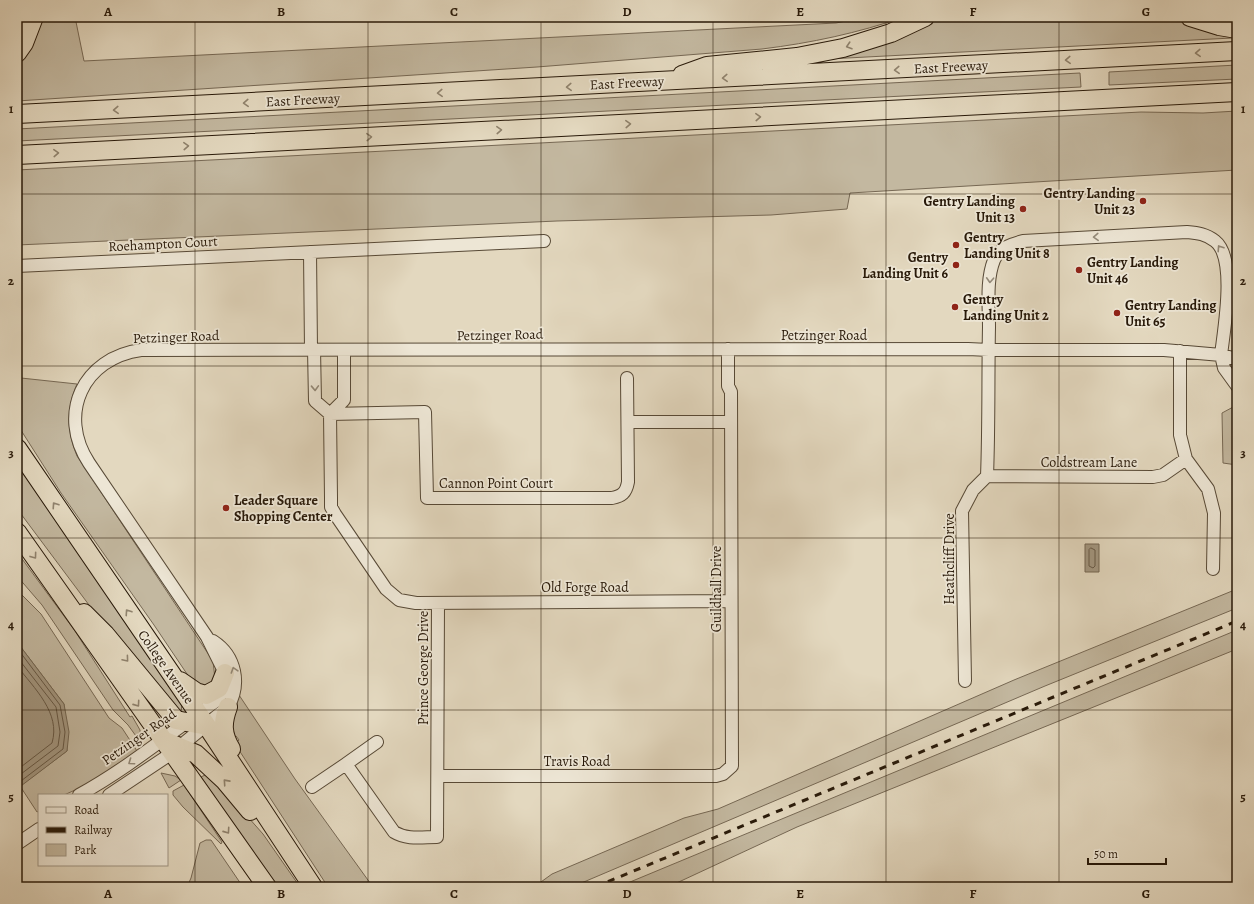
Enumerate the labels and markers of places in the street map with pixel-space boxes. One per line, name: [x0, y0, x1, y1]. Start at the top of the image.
place label: Gentry Landing Unit 23: [1044, 184, 1136, 219]
place label: Gentry Landing Unit 13: [924, 192, 1016, 227]
marker: Gentry Landing Unit 23: [1138, 196, 1148, 206]
marker: Gentry Landing Unit 13: [1018, 204, 1028, 214]
place label: Gentry Landing Unit 8: [964, 228, 1050, 263]
marker: Gentry Landing Unit 8: [951, 240, 961, 250]
place label: Gentry Landing Unit 6: [862, 248, 948, 283]
place label: Gentry Landing Unit 46: [1087, 253, 1179, 288]
marker: Gentry Landing Unit 6: [951, 260, 961, 270]
marker: Gentry Landing Unit 46: [1074, 265, 1084, 275]
place label: Gentry Landing Unit 2: [963, 290, 1049, 325]
place label: Gentry Landing Unit 65: [1125, 296, 1217, 331]
marker: Gentry Landing Unit 2: [950, 302, 960, 312]
marker: Gentry Landing Unit 65: [1112, 308, 1122, 318]
place label: Leader Square Shopping Center: [234, 491, 333, 526]
marker: Leader Square Shopping Center: [221, 503, 231, 513]

